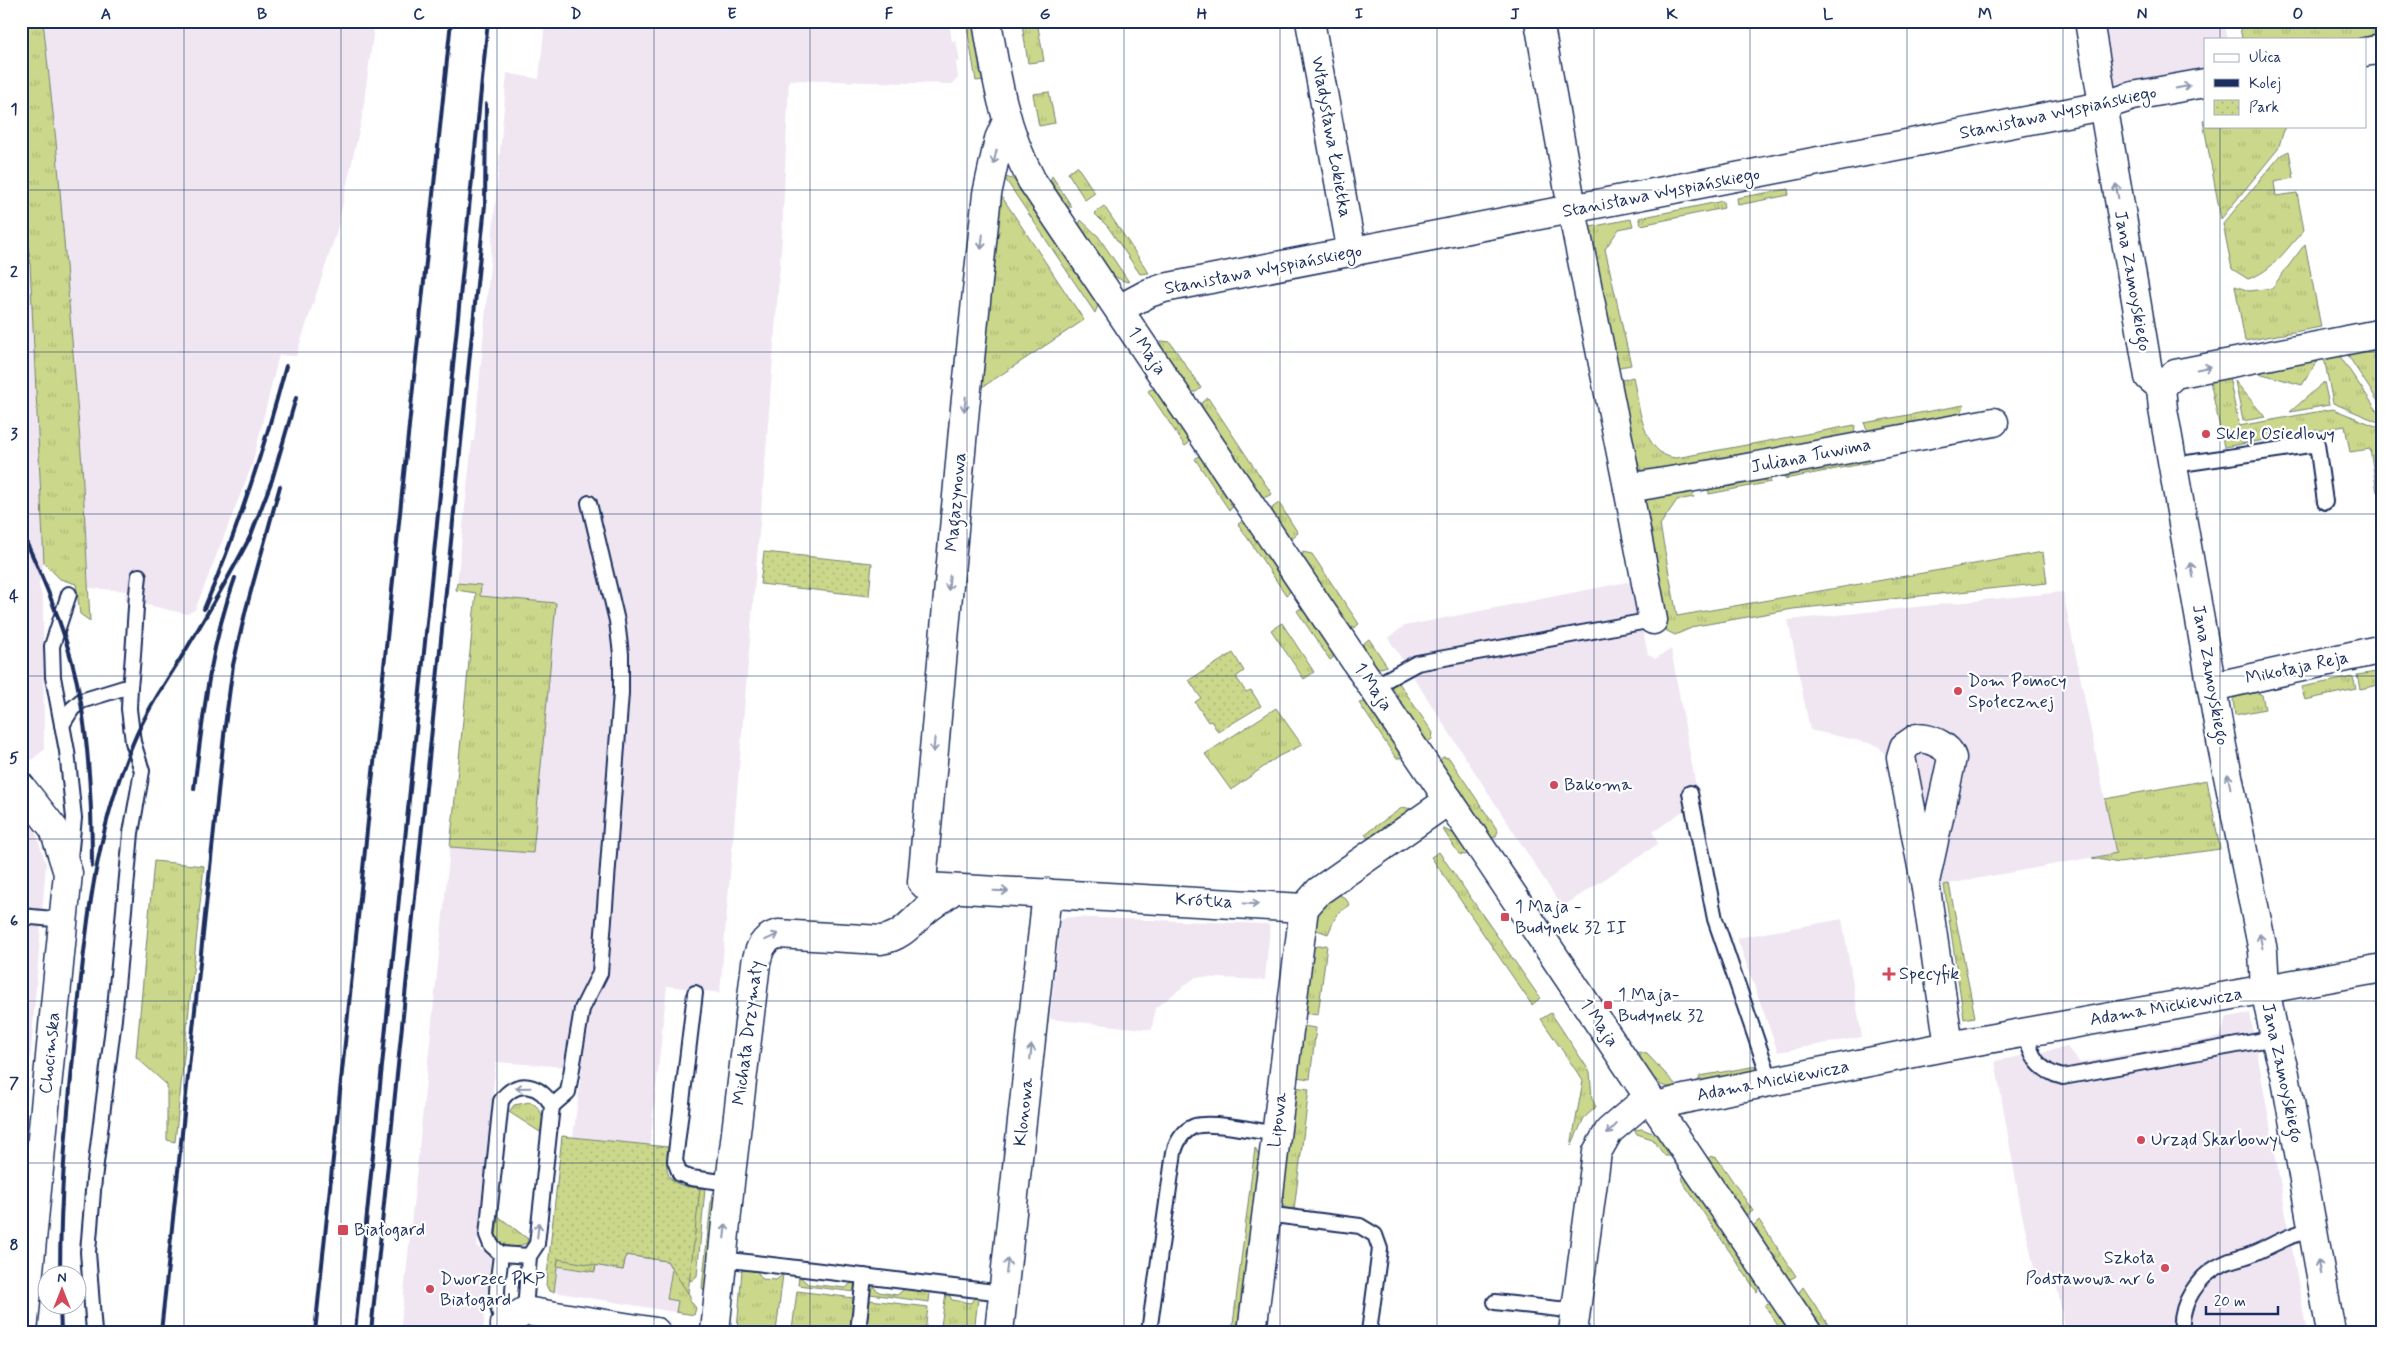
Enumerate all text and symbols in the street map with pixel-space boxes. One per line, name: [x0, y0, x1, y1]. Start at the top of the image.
text: A: [101, 4, 111, 25]
text: B: [257, 4, 267, 25]
text: C: [413, 4, 425, 25]
text: D: [570, 4, 582, 25]
text: E: [727, 4, 737, 25]
text: F: [885, 4, 894, 25]
text: G: [1040, 4, 1051, 25]
text: H: [1197, 4, 1208, 25]
text: I: [1355, 4, 1364, 25]
text: J: [1510, 4, 1520, 25]
text: K: [1666, 4, 1678, 25]
text: L: [1823, 4, 1834, 25]
text: M: [1978, 4, 1992, 25]
text: N: [2137, 4, 2147, 25]
text: O: [2293, 4, 2304, 25]
legend: [2204, 38, 2366, 128]
text: Ulica: [2249, 48, 2282, 68]
street label: Władysława Łokietka: [1305, 54, 1357, 220]
text: Kolej: [2249, 74, 2281, 94]
street label: Stanisława Wyspiańskiego: [1957, 80, 2159, 147]
one-way arrow: [2175, 81, 2191, 91]
text: Park: [2249, 98, 2279, 118]
text: 1: [10, 99, 18, 120]
one-way arrow: [990, 148, 999, 164]
street label: Stanisława Wyspiańskiego: [1560, 162, 1762, 225]
one-way arrow: [2111, 183, 2121, 199]
street label: Jana Zamoyskiego: [2106, 209, 2156, 354]
one-way arrow: [977, 234, 987, 250]
street label: Stanisława Wyspiańskiego: [1162, 239, 1364, 302]
text: 2: [10, 262, 18, 283]
street label: 1 Maja: [1122, 322, 1172, 380]
one-way arrow: [2196, 363, 2212, 372]
one-way arrow: [960, 396, 970, 412]
place label: Sklep Osiedlowy: [2216, 422, 2335, 446]
text: 3: [10, 424, 18, 445]
marker: Sklep Osiedlowy: [2200, 428, 2212, 440]
street label: Juliana Tuwima: [1749, 433, 1873, 479]
street label: Magazynowa: [940, 451, 974, 553]
one-way arrow: [2186, 562, 2196, 578]
one-way arrow: [944, 575, 954, 591]
text: 4: [9, 586, 19, 607]
street label: Jana Zamoyskiego: [2184, 603, 2234, 748]
street label: Mikołaja Reja: [2243, 645, 2351, 691]
street label: 1 Maja: [1348, 658, 1398, 716]
place label: Dom Pomocy Społecznej: [1968, 669, 2067, 714]
marker: Dom Pomocy Społecznej: [1952, 685, 1964, 697]
one-way arrow: [929, 737, 939, 753]
text: 5: [9, 748, 19, 769]
place label: Bakoma: [1564, 773, 1632, 797]
one-way arrow: [2224, 774, 2233, 790]
marker: Bakoma: [1548, 779, 1560, 791]
one-way arrow: [993, 887, 1009, 896]
street label: Krótka: [1174, 888, 1234, 914]
place label: 1 Maja - Budynek 32 II: [1515, 895, 1626, 940]
one-way arrow: [1243, 899, 1259, 908]
text: 6: [10, 911, 18, 932]
marker: 1 Maja - Budynek 32 II: [1499, 911, 1511, 923]
one-way arrow: [765, 932, 780, 942]
one-way arrow: [2255, 933, 2265, 949]
street label: Michała Drzymały: [727, 959, 769, 1107]
place label: Specyfik: [1899, 962, 1959, 986]
marker: Specyfik: [1883, 968, 1895, 980]
street label: Adama Mickiewicza: [2088, 982, 2244, 1032]
place label: 1 Maja- Budynek 32: [1618, 983, 1705, 1028]
street label: 1 Maja: [1574, 994, 1624, 1052]
marker: 1 Maja- Budynek 32: [1602, 999, 1614, 1011]
street label: Jana Zamoyskiego: [2253, 1001, 2309, 1146]
street label: Chocimska: [34, 1011, 66, 1095]
one-way arrow: [1026, 1045, 1036, 1061]
street label: Adama Mickiewicza: [1695, 1054, 1851, 1108]
text: 7: [9, 1073, 19, 1094]
street label: Klonowa: [1008, 1076, 1040, 1148]
one-way arrow: [515, 1083, 532, 1093]
street label: Lipowa: [1263, 1091, 1293, 1149]
one-way arrow: [1606, 1123, 1618, 1135]
place label: Urząd Skarbowy: [2151, 1128, 2278, 1152]
marker: Urząd Skarbowy: [2135, 1134, 2147, 1146]
place label: Białogard: [354, 1218, 425, 1242]
one-way arrow: [533, 1222, 543, 1238]
marker: Białogard: [336, 1223, 350, 1237]
one-way arrow: [720, 1223, 729, 1239]
text: 8: [9, 1235, 19, 1256]
place label: Szkoła Podstawowa nr 6: [2025, 1246, 2155, 1291]
one-way arrow: [1002, 1258, 1012, 1274]
one-way arrow: [2314, 1259, 2324, 1275]
marker: Szkoła Podstawowa nr 6: [2159, 1262, 2171, 1274]
north arrow: [38, 1266, 88, 1316]
place label: Dworzec PKP Białogard: [440, 1267, 546, 1312]
text: N: [57, 1269, 67, 1287]
marker: Dworzec PKP Białogard: [424, 1283, 436, 1295]
scale bar: [2206, 1283, 2279, 1315]
text: 20 m: [2214, 1292, 2246, 1312]

